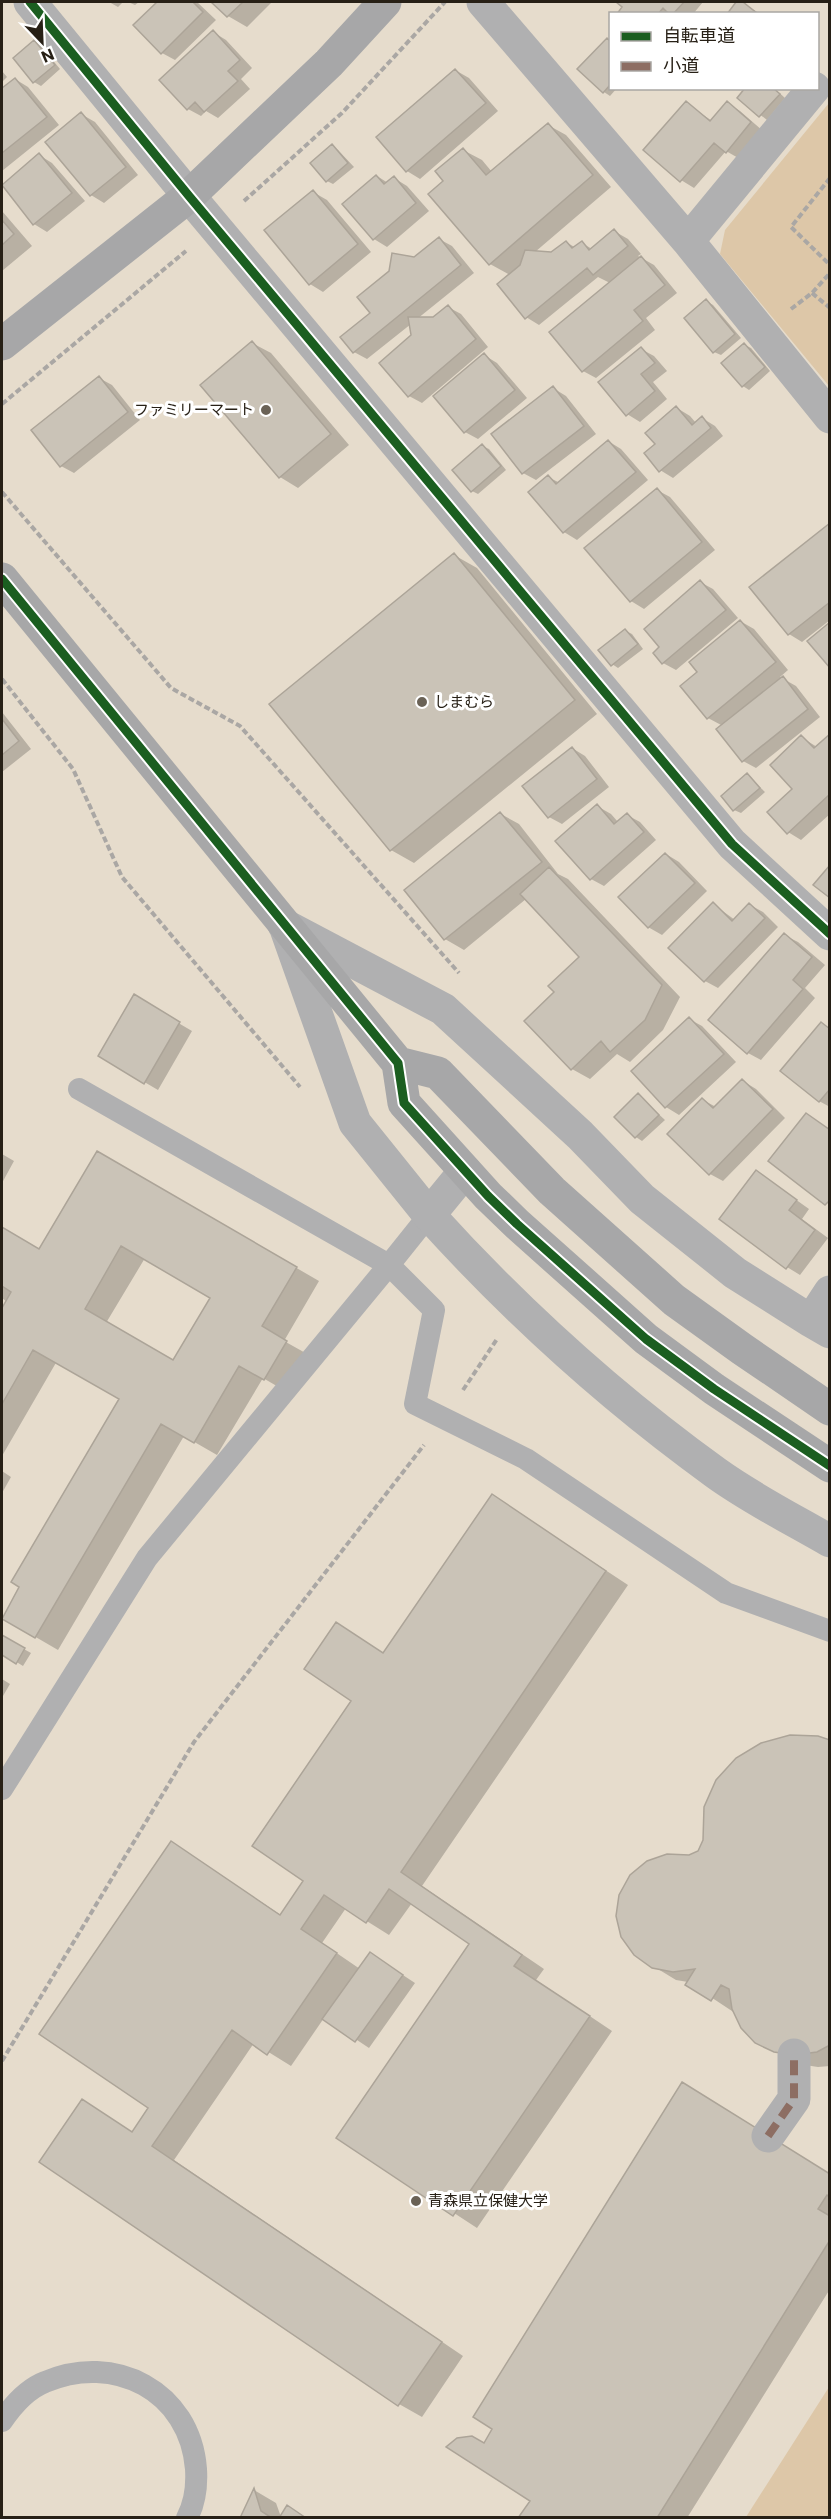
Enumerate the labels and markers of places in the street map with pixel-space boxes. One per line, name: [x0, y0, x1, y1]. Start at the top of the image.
place label: ファミリーマート: [134, 400, 254, 418]
marker: ファミリーマート: [259, 403, 273, 417]
place label: しまむら: [434, 692, 494, 710]
marker: しまむら: [415, 695, 429, 709]
place label: 青森県立保健大学: [428, 2191, 548, 2209]
marker: 青森県立保健大学: [409, 2194, 423, 2208]

